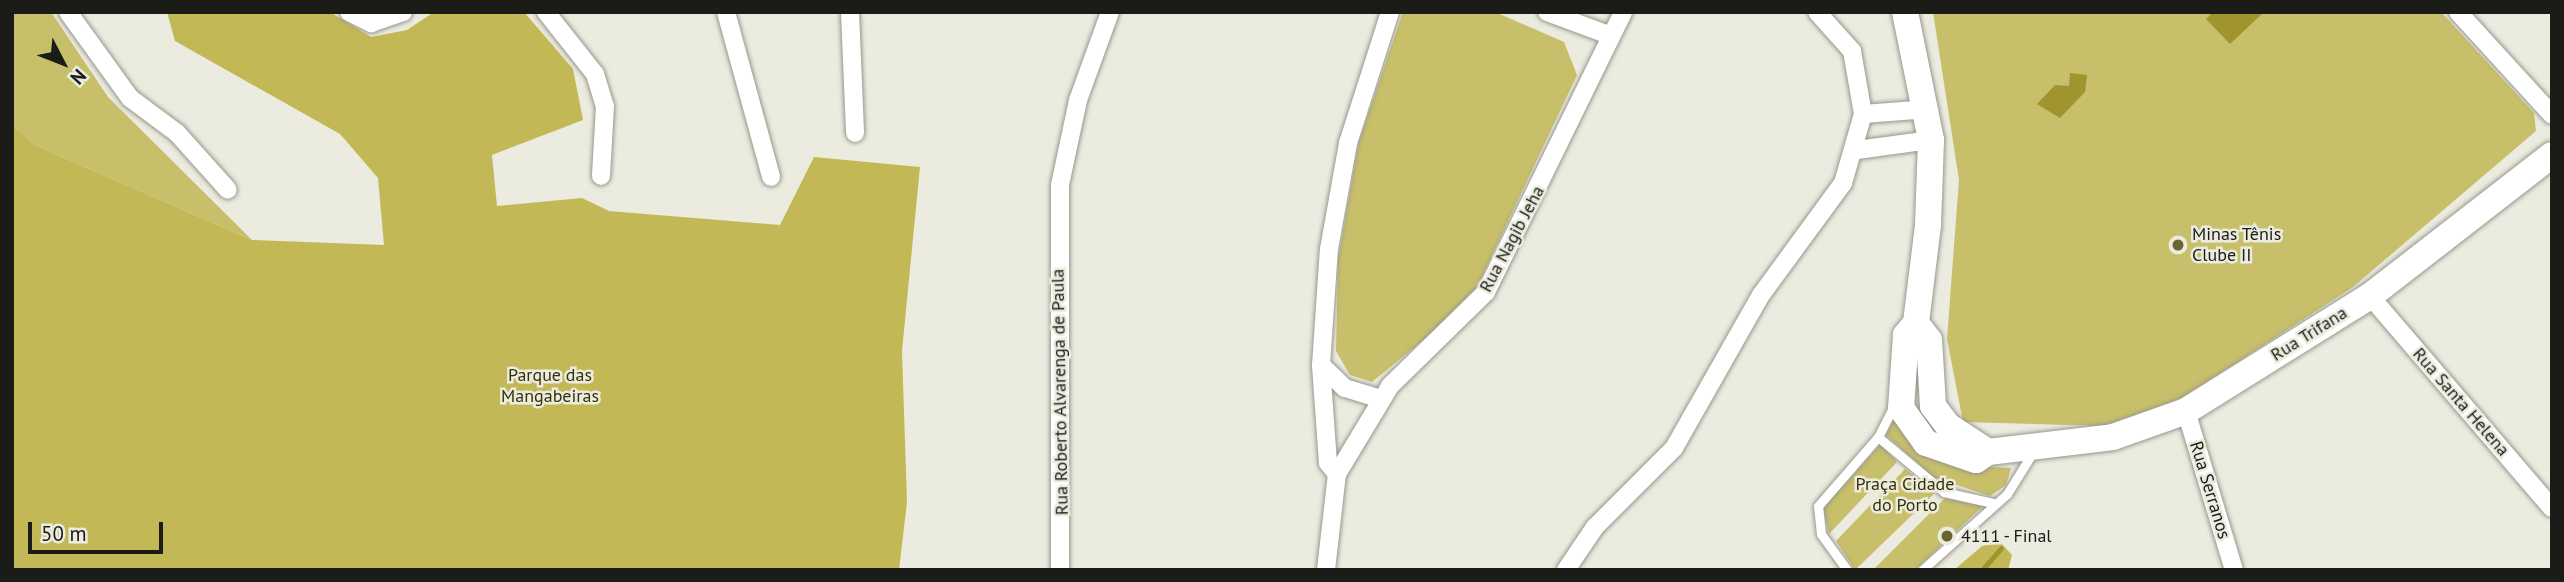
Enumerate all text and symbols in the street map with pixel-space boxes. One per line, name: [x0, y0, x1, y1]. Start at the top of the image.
north arrow: [28, 28, 98, 98]
text: N: [66, 64, 92, 90]
street label: Rua Nagib Jeha: [1475, 182, 1549, 296]
place label: Minas Tênis Clube II: [2192, 224, 2282, 266]
marker: Minas Tênis Clube II: [2170, 237, 2186, 253]
street label: Rua Roberto Alvarenga de Paula: [1047, 268, 1073, 516]
street label: Rua Trifana: [2267, 302, 2351, 366]
street label: Rua Santa Helena: [2408, 343, 2514, 461]
park label: Parque das Mangabeiras: [501, 365, 599, 408]
street label: Rua Serranos: [2185, 439, 2235, 541]
park label: Praça Cidade do Porto: [1856, 474, 1954, 516]
scale bar: [32, 508, 166, 552]
text: 50 m: [41, 520, 87, 547]
place label: 4111 - Final: [1961, 525, 2054, 547]
marker: 4111 - Final: [1939, 528, 1955, 544]

